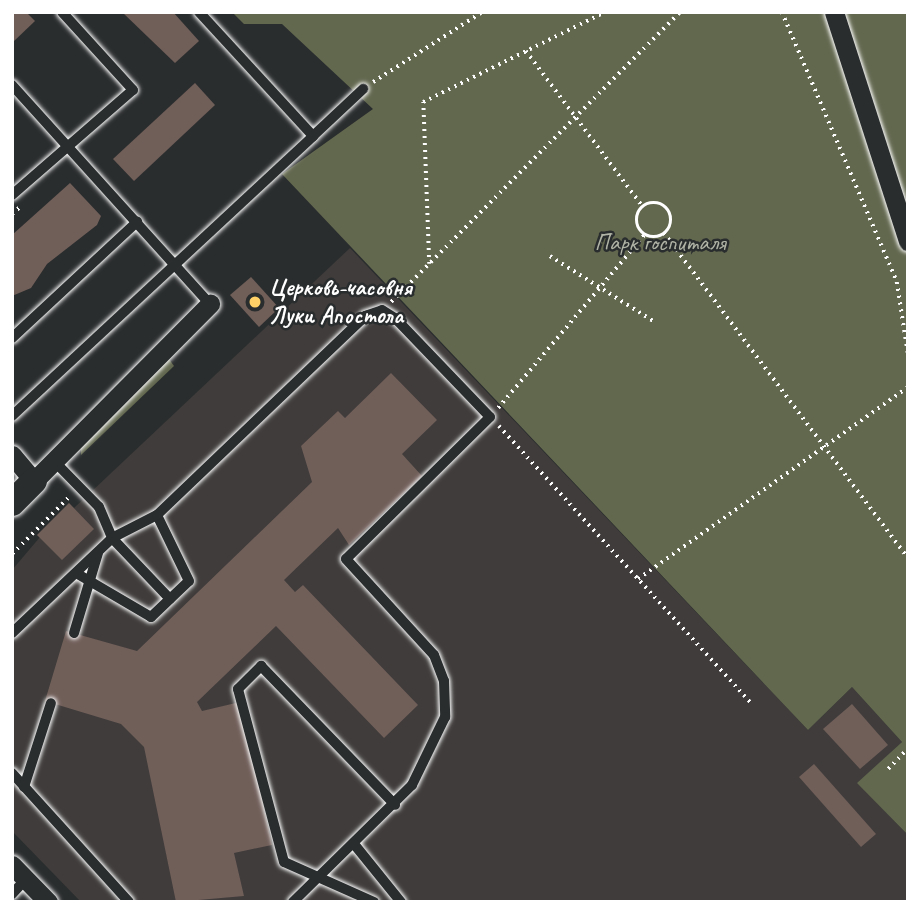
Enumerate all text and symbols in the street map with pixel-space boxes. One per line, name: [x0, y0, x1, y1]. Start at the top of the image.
park label: Парк госпиталя: [595, 229, 725, 257]
place label: Церковь-часовня Луки Апостола: [269, 274, 412, 330]
marker: Церковь-часовня Луки Апостола: [247, 294, 263, 310]

